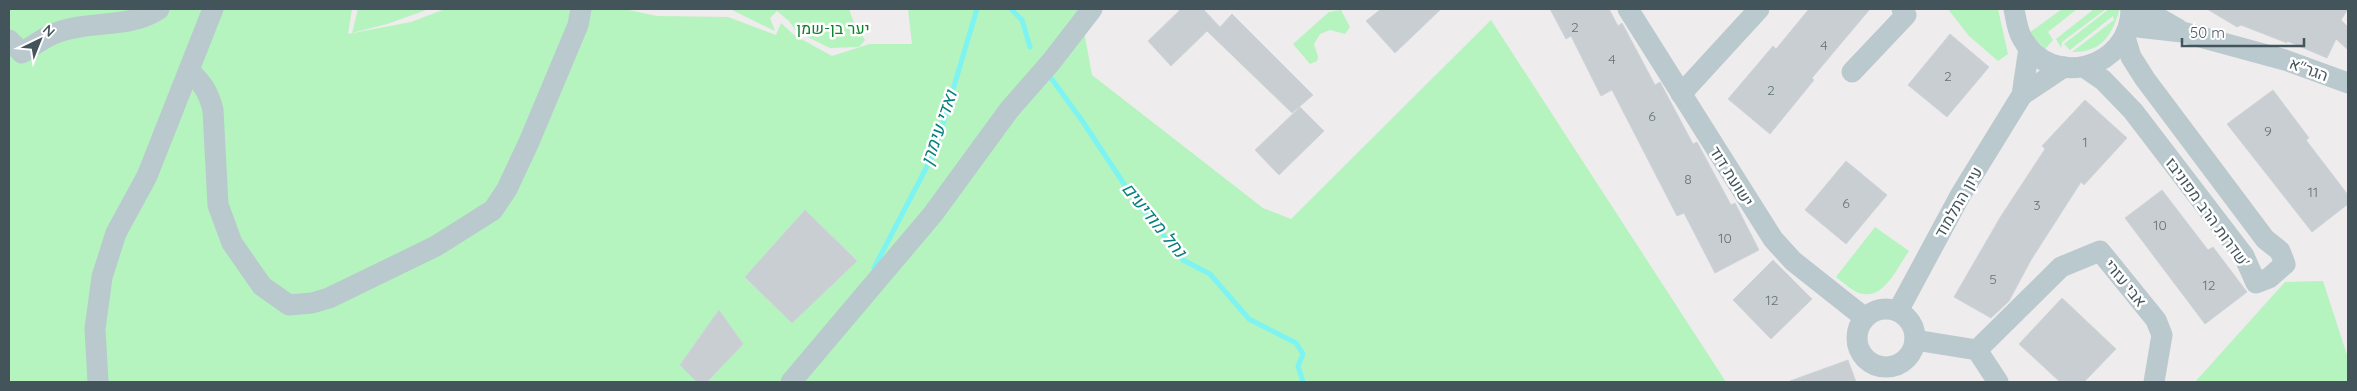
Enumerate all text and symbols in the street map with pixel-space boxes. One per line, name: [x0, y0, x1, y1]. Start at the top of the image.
north arrow: [15, 15, 65, 65]
scale bar: [2182, 15, 2304, 47]
park label: יער בן-שמן: [796, 18, 870, 38]
house number: 2: [1571, 18, 1579, 36]
text: N: [39, 20, 59, 41]
text: 50 m: [2190, 23, 2225, 42]
house number: 4: [1820, 36, 1828, 54]
house number: 4: [1608, 50, 1616, 68]
street label: הגר"א: [2287, 53, 2331, 85]
house number: 2: [1944, 67, 1952, 85]
house number: 2: [1767, 81, 1775, 99]
water label: ואדי עימרן: [915, 86, 963, 168]
house number: 6: [1648, 107, 1656, 125]
house number: 9: [2264, 122, 2272, 140]
house number: 1: [2082, 133, 2088, 151]
street label: ישועת דוד: [1706, 142, 1758, 210]
street label: שדרות הרב מפוניבז': [2161, 153, 2255, 271]
street label: עיון התלמוד: [1930, 163, 1986, 241]
house number: 8: [1684, 170, 1692, 188]
water label: נחל מודיעים: [1117, 177, 1193, 263]
house number: 11: [2308, 183, 2318, 201]
house number: 6: [1842, 194, 1850, 212]
house number: 3: [2033, 196, 2041, 214]
house number: 10: [2153, 216, 2167, 234]
house number: 10: [1718, 229, 1732, 247]
street label: אבי עזרי: [2101, 255, 2151, 311]
house number: 5: [1989, 270, 1997, 288]
house number: 12: [2203, 276, 2216, 294]
house number: 12: [1766, 291, 1779, 309]

